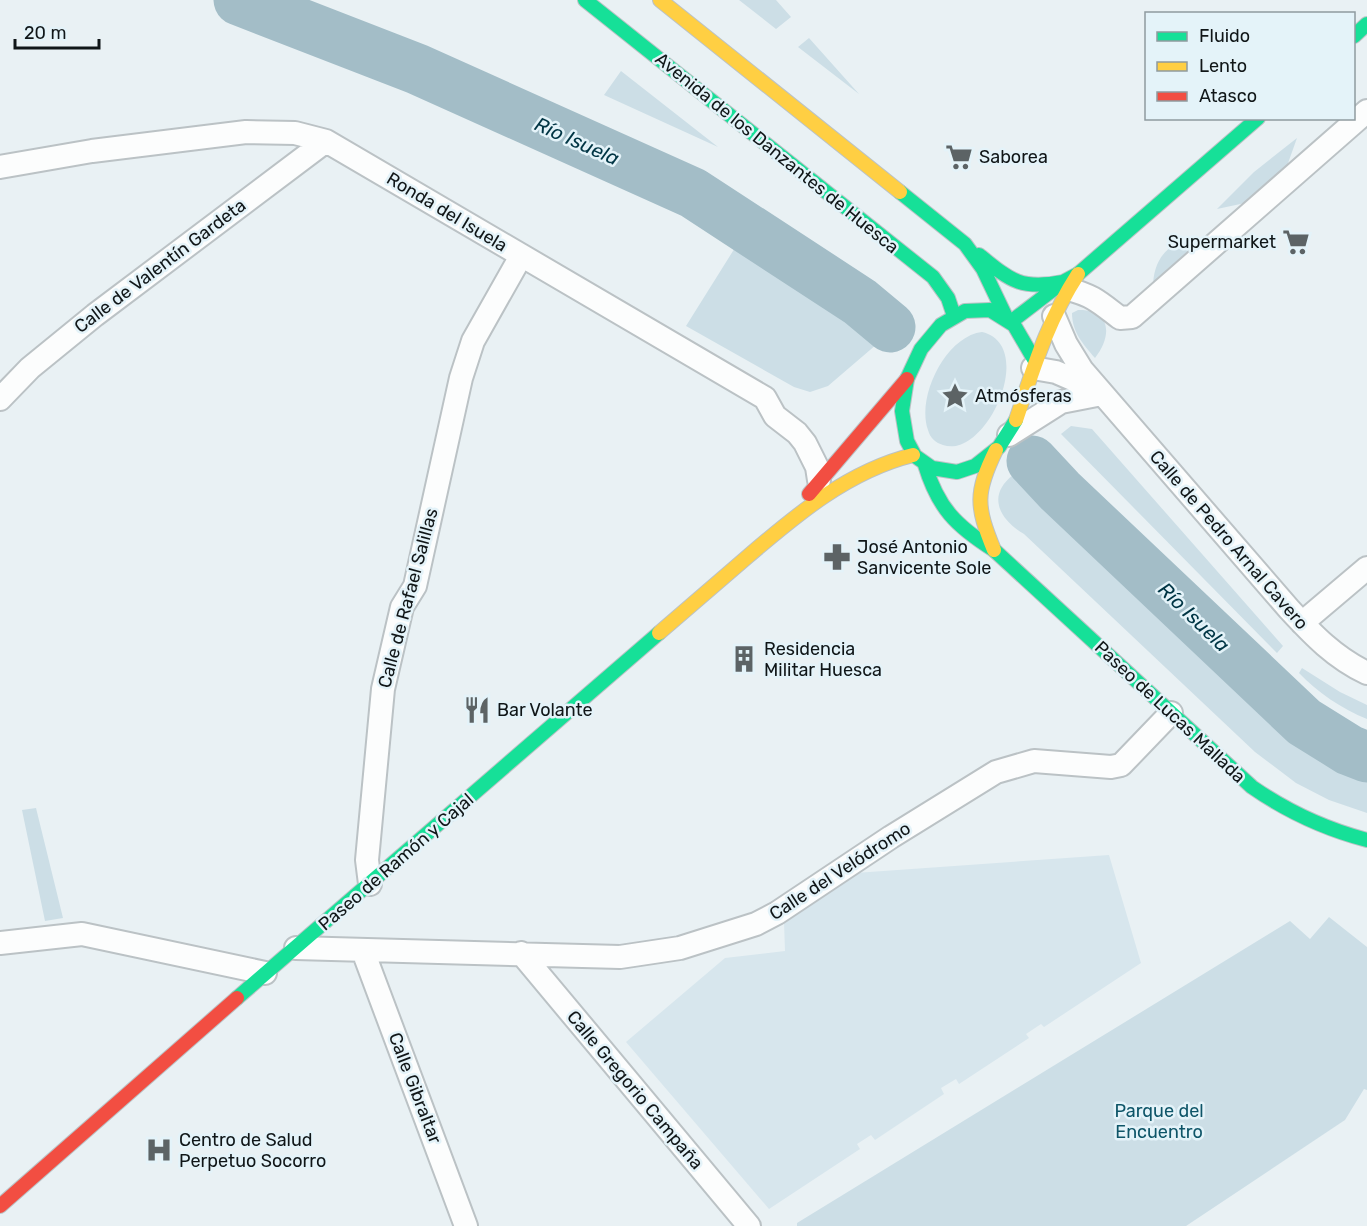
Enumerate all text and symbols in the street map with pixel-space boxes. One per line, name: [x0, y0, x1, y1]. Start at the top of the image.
scale bar: [15, 12, 99, 50]
legend: [1145, 12, 1355, 120]
text: 20 m: [24, 22, 66, 44]
text: Fluido: [1199, 25, 1250, 47]
street label: Avenida de los Danzantes de Huesca: [651, 48, 903, 258]
text: Lento: [1199, 55, 1247, 77]
text: Atasco: [1199, 85, 1257, 107]
water label: Río Isuela: [531, 112, 623, 170]
supermarket icon: Saborea: [944, 142, 974, 172]
place label: Saborea: [979, 146, 1048, 168]
street label: Ronda del Isuela: [383, 167, 511, 257]
street label: Calle de Valentín Gardeta: [70, 194, 250, 338]
supermarket icon: Supermarket: [1281, 227, 1311, 257]
place label: Supermarket: [1168, 231, 1276, 253]
place icon: Atmósferas: [940, 381, 970, 411]
place label: Atmósferas: [975, 385, 1072, 407]
street label: Calle de Pedro Arnal Cavero: [1145, 446, 1313, 634]
street label: Calle de Rafael Salillas: [373, 506, 443, 690]
place label: José Antonio Sanvicente Sole: [857, 536, 991, 579]
pharmacy icon: José Antonio Sanvicente Sole: [822, 542, 852, 572]
water label: Río Isuela: [1153, 577, 1235, 657]
street label: Paseo de Lucas Mallada: [1090, 636, 1250, 788]
place label: Residencia Militar Huesca: [764, 638, 882, 681]
building icon: Residencia Militar Huesca: [729, 644, 759, 674]
restaurant icon: Bar Volante: [462, 695, 492, 725]
place label: Bar Volante: [497, 699, 593, 721]
street label: Paseo de Ramón y Cajal: [314, 789, 478, 935]
street label: Calle del Velódromo: [765, 817, 915, 925]
street label: Calle Gregorio Campaña: [562, 1006, 708, 1174]
street label: Calle Gibraltar: [384, 1029, 446, 1147]
park label: Parque del Encuentro: [1114, 1100, 1204, 1143]
place label: Centro de Salud Perpetuo Socorro: [179, 1129, 326, 1172]
hospital icon: Centro de Salud Perpetuo Socorro: [144, 1135, 174, 1165]

